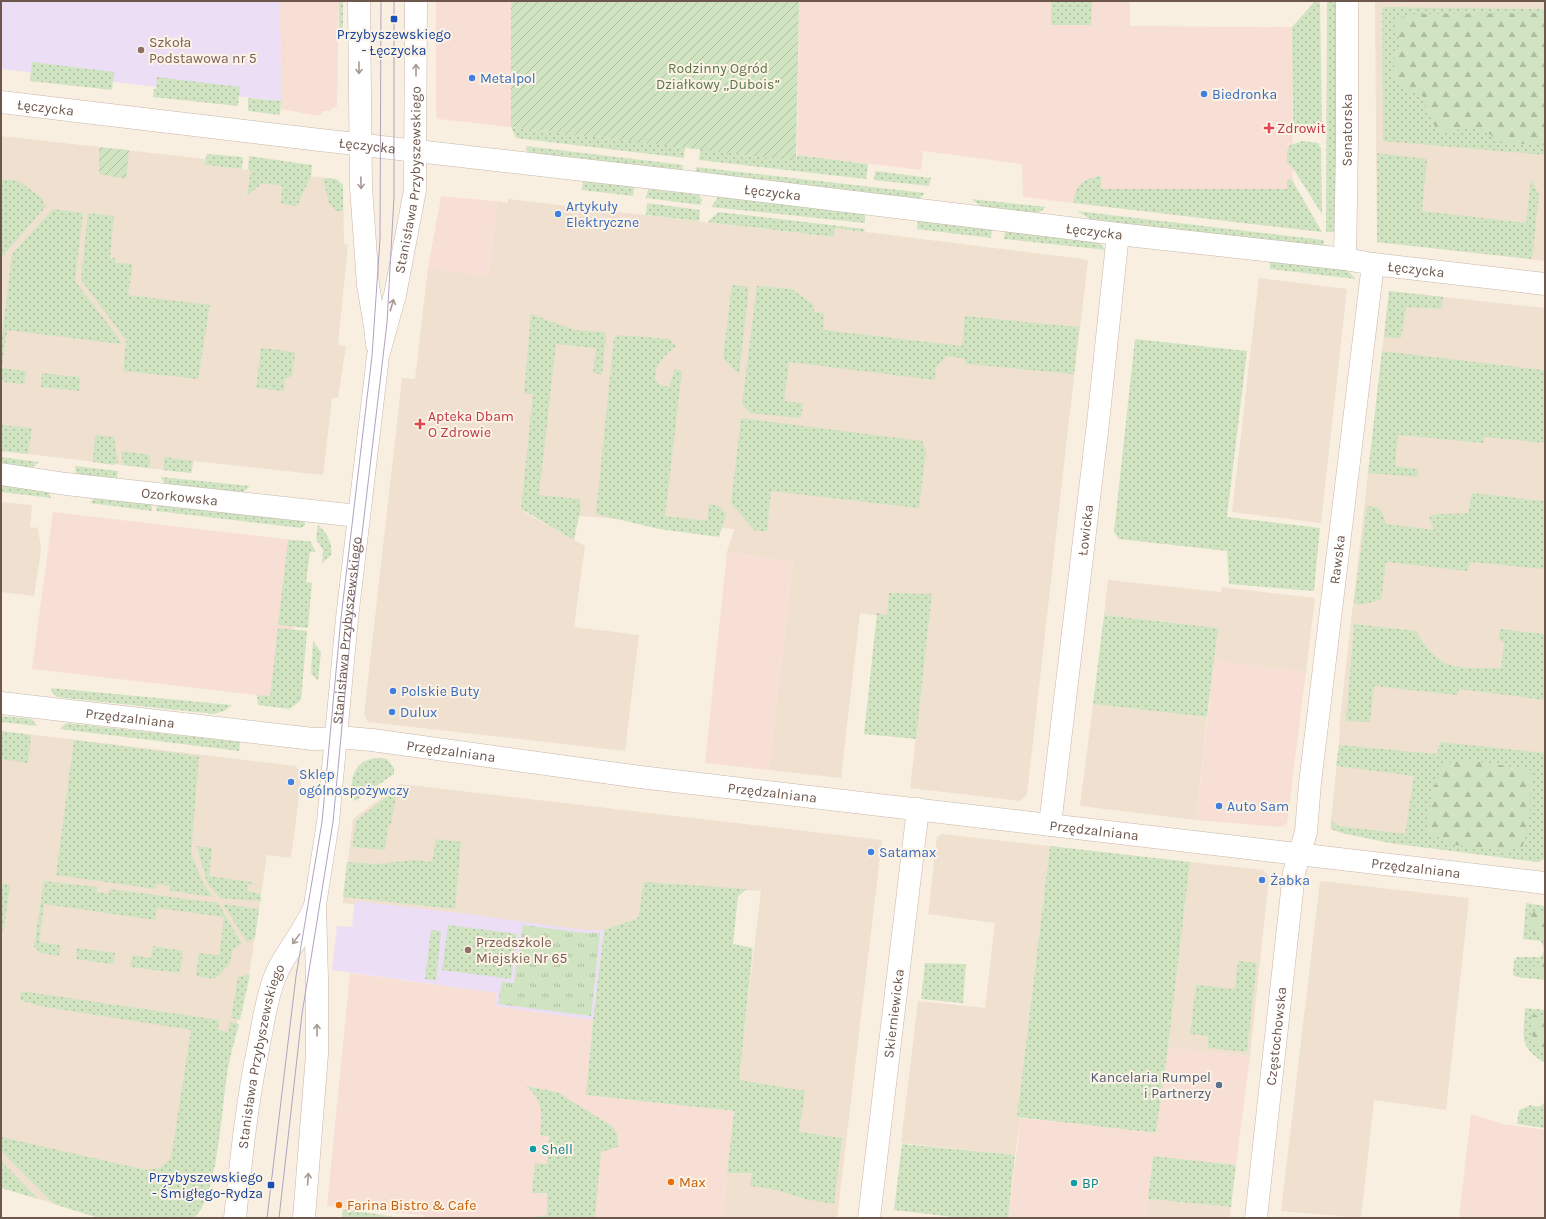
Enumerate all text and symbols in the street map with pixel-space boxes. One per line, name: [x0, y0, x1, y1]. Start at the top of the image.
marker: Przybyszewskiego - Łęczycka: [389, 14, 399, 24]
place label: Przybyszewskiego - Łęczycka: [337, 26, 451, 59]
place label: Szkoła Podstawowa nr 5: [149, 34, 257, 67]
marker: Szkoła Podstawowa nr 5: [136, 45, 146, 55]
park label: Rodzinny Ogród Działkowy „Dubois”: [656, 60, 780, 93]
one-way arrow: [355, 61, 363, 74]
one-way arrow: [412, 64, 420, 77]
place label: Metalpol: [480, 70, 536, 87]
marker: Metalpol: [467, 73, 477, 83]
street label: Stanisława Przybyszewskiego: [391, 86, 425, 275]
place label: Biedronka: [1212, 86, 1277, 103]
marker: Biedronka: [1199, 89, 1209, 99]
street label: Senatorska: [1339, 94, 1356, 167]
street label: Łęczycka: [16, 96, 75, 120]
place label: Zdrowit: [1277, 120, 1326, 137]
marker: Zdrowit: [1264, 123, 1274, 133]
street label: Łęczycka: [338, 134, 397, 158]
one-way arrow: [357, 176, 364, 189]
street label: Łęczycka: [743, 181, 802, 205]
place label: Artykuły Elektryczne: [566, 198, 639, 231]
marker: Artykuły Elektryczne: [553, 209, 563, 219]
street label: Łęczycka: [1065, 220, 1124, 243]
street label: Łęczycka: [1387, 258, 1445, 281]
one-way arrow: [389, 299, 396, 312]
place label: Apteka Dbam O Zdrowie: [428, 408, 514, 441]
marker: Apteka Dbam O Zdrowie: [415, 419, 425, 429]
street label: Ozorkowska: [140, 484, 219, 510]
street label: Łowicka: [1074, 504, 1097, 557]
street label: Rawska: [1326, 534, 1349, 585]
street label: Stanisława Przybyszewskiego: [329, 536, 366, 725]
place label: Polskie Buty: [401, 683, 480, 700]
marker: Polskie Buty: [388, 686, 398, 696]
place label: Dulux: [400, 704, 437, 721]
street label: Przędzalniana: [85, 705, 176, 732]
marker: Dulux: [387, 707, 397, 717]
street label: Przędzalniana: [405, 737, 497, 766]
place label: Sklep ogólnospożywczy: [299, 766, 410, 799]
marker: Sklep ogólnospożywczy: [286, 777, 296, 787]
street label: Przędzalniana: [727, 779, 818, 807]
place label: Auto Sam: [1227, 798, 1289, 815]
marker: Auto Sam: [1214, 801, 1224, 811]
street label: Przędzalniana: [1049, 817, 1140, 844]
place label: Satamax: [879, 844, 936, 861]
marker: Satamax: [866, 847, 876, 857]
street label: Przędzalniana: [1370, 855, 1462, 882]
place label: Żabka: [1270, 872, 1310, 889]
marker: Żabka: [1257, 875, 1267, 885]
one-way arrow: [292, 933, 300, 944]
place label: Przedszkole Miejskie Nr 65: [476, 934, 568, 967]
marker: Przedszkole Miejskie Nr 65: [463, 945, 473, 955]
street label: Stanisława Przybyszewskiego: [235, 961, 289, 1150]
street label: Skierniewicka: [880, 968, 908, 1059]
street label: Częstochowska: [1263, 986, 1290, 1086]
one-way arrow: [313, 1024, 321, 1037]
place label: Kancelaria Rumpel i Partnerzy: [1091, 1069, 1211, 1102]
marker: Kancelaria Rumpel i Partnerzy: [1214, 1080, 1224, 1090]
place label: Shell: [541, 1141, 573, 1158]
marker: Shell: [528, 1144, 538, 1154]
place label: Przybyszewskiego - Śmigłego-Rydza: [149, 1169, 263, 1202]
one-way arrow: [304, 1173, 311, 1186]
place label: Max: [679, 1174, 706, 1191]
place label: BP: [1082, 1175, 1099, 1192]
marker: Max: [666, 1177, 676, 1187]
marker: BP: [1069, 1178, 1079, 1188]
marker: Przybyszewskiego - Śmigłego-Rydza: [266, 1180, 276, 1190]
place label: Farina Bistro & Cafe: [347, 1197, 476, 1214]
marker: Farina Bistro & Cafe: [334, 1200, 344, 1210]

